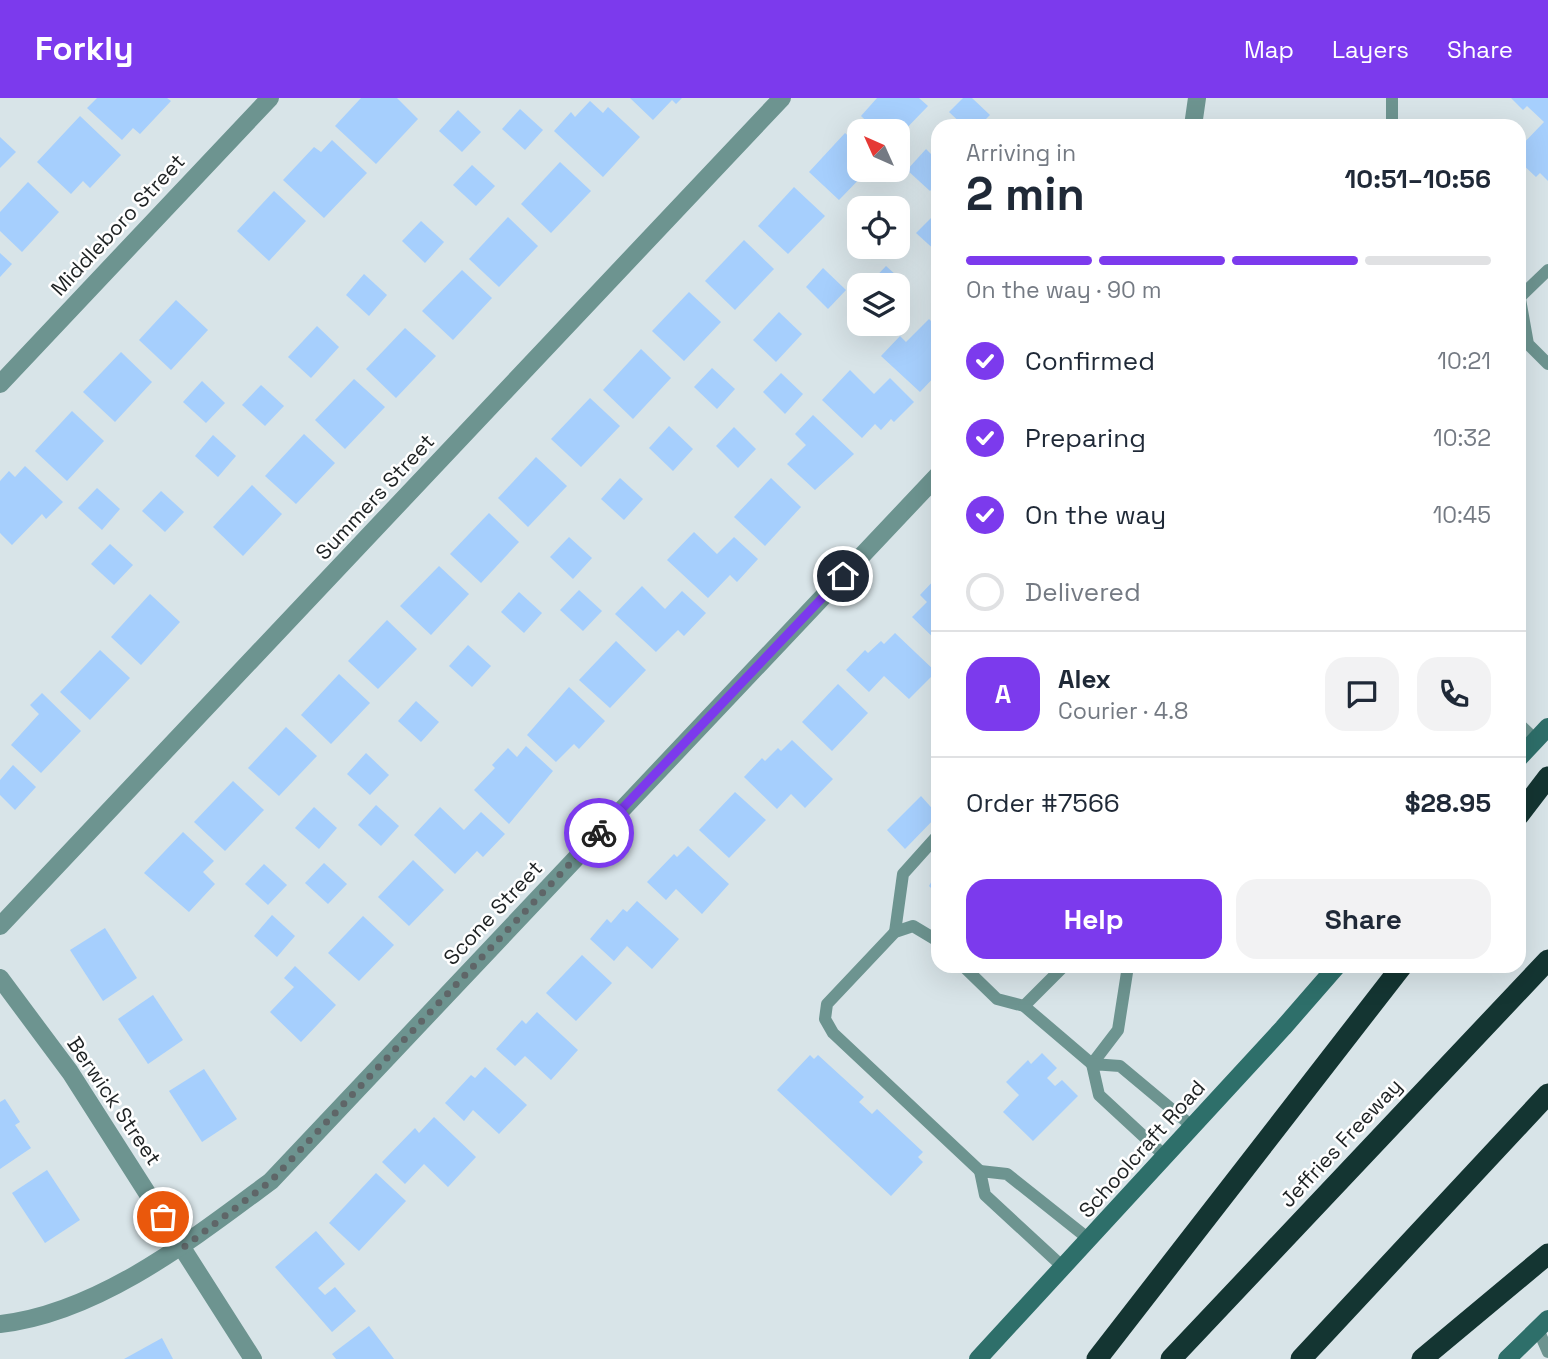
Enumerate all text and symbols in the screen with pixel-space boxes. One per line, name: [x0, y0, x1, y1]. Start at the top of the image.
text: Forkly: [35, 28, 133, 70]
text: Map: [1244, 34, 1294, 65]
text: Layers: [1332, 34, 1409, 65]
text: Share: [1447, 34, 1513, 65]
north arrow: [847, 119, 910, 182]
map controls: [847, 119, 910, 336]
text: Arriving in: [966, 138, 1076, 168]
street label: Middleboro Street: [45, 148, 190, 301]
text: 10:51–10:56: [1345, 162, 1491, 196]
text: 2 min: [966, 165, 1085, 223]
button: locate: [847, 196, 910, 259]
button: layers: [847, 273, 910, 336]
text: On the way · 90 m: [966, 275, 1161, 305]
icon: check: [966, 342, 1004, 380]
text: Confirmed: [1025, 344, 1155, 378]
text: 10:21: [1437, 346, 1491, 376]
icon: check: [966, 419, 1004, 457]
text: Preparing: [1025, 421, 1146, 455]
text: 10:32: [1433, 423, 1491, 453]
street label: Summers Street: [309, 428, 440, 565]
icon: check: [966, 496, 1004, 534]
text: On the way: [1025, 498, 1166, 532]
text: 10:45: [1433, 500, 1491, 530]
pin: [813, 546, 873, 606]
icon: home: [824, 557, 862, 595]
text: Delivered: [1025, 575, 1141, 609]
button: chat: [1325, 657, 1399, 731]
button: phone: [1417, 657, 1491, 731]
text: Alex: [1058, 662, 1111, 696]
text: A: [995, 677, 1011, 711]
text: Courier · 4.8: [1058, 696, 1188, 726]
text: Order #7566: [966, 786, 1120, 820]
text: $28.95: [1405, 786, 1491, 820]
courier: [564, 798, 634, 868]
icon: bike: [580, 814, 618, 852]
street label: Scone Street: [437, 855, 548, 971]
button: Help: [966, 879, 1222, 959]
button: Share: [1236, 879, 1491, 959]
street label: Berwick Street: [61, 1031, 167, 1170]
street label: Jeffries Freeway: [1274, 1072, 1407, 1213]
street label: Schoolcraft Road: [1073, 1074, 1211, 1223]
pin: [133, 1187, 193, 1247]
icon: bag: [144, 1198, 182, 1236]

